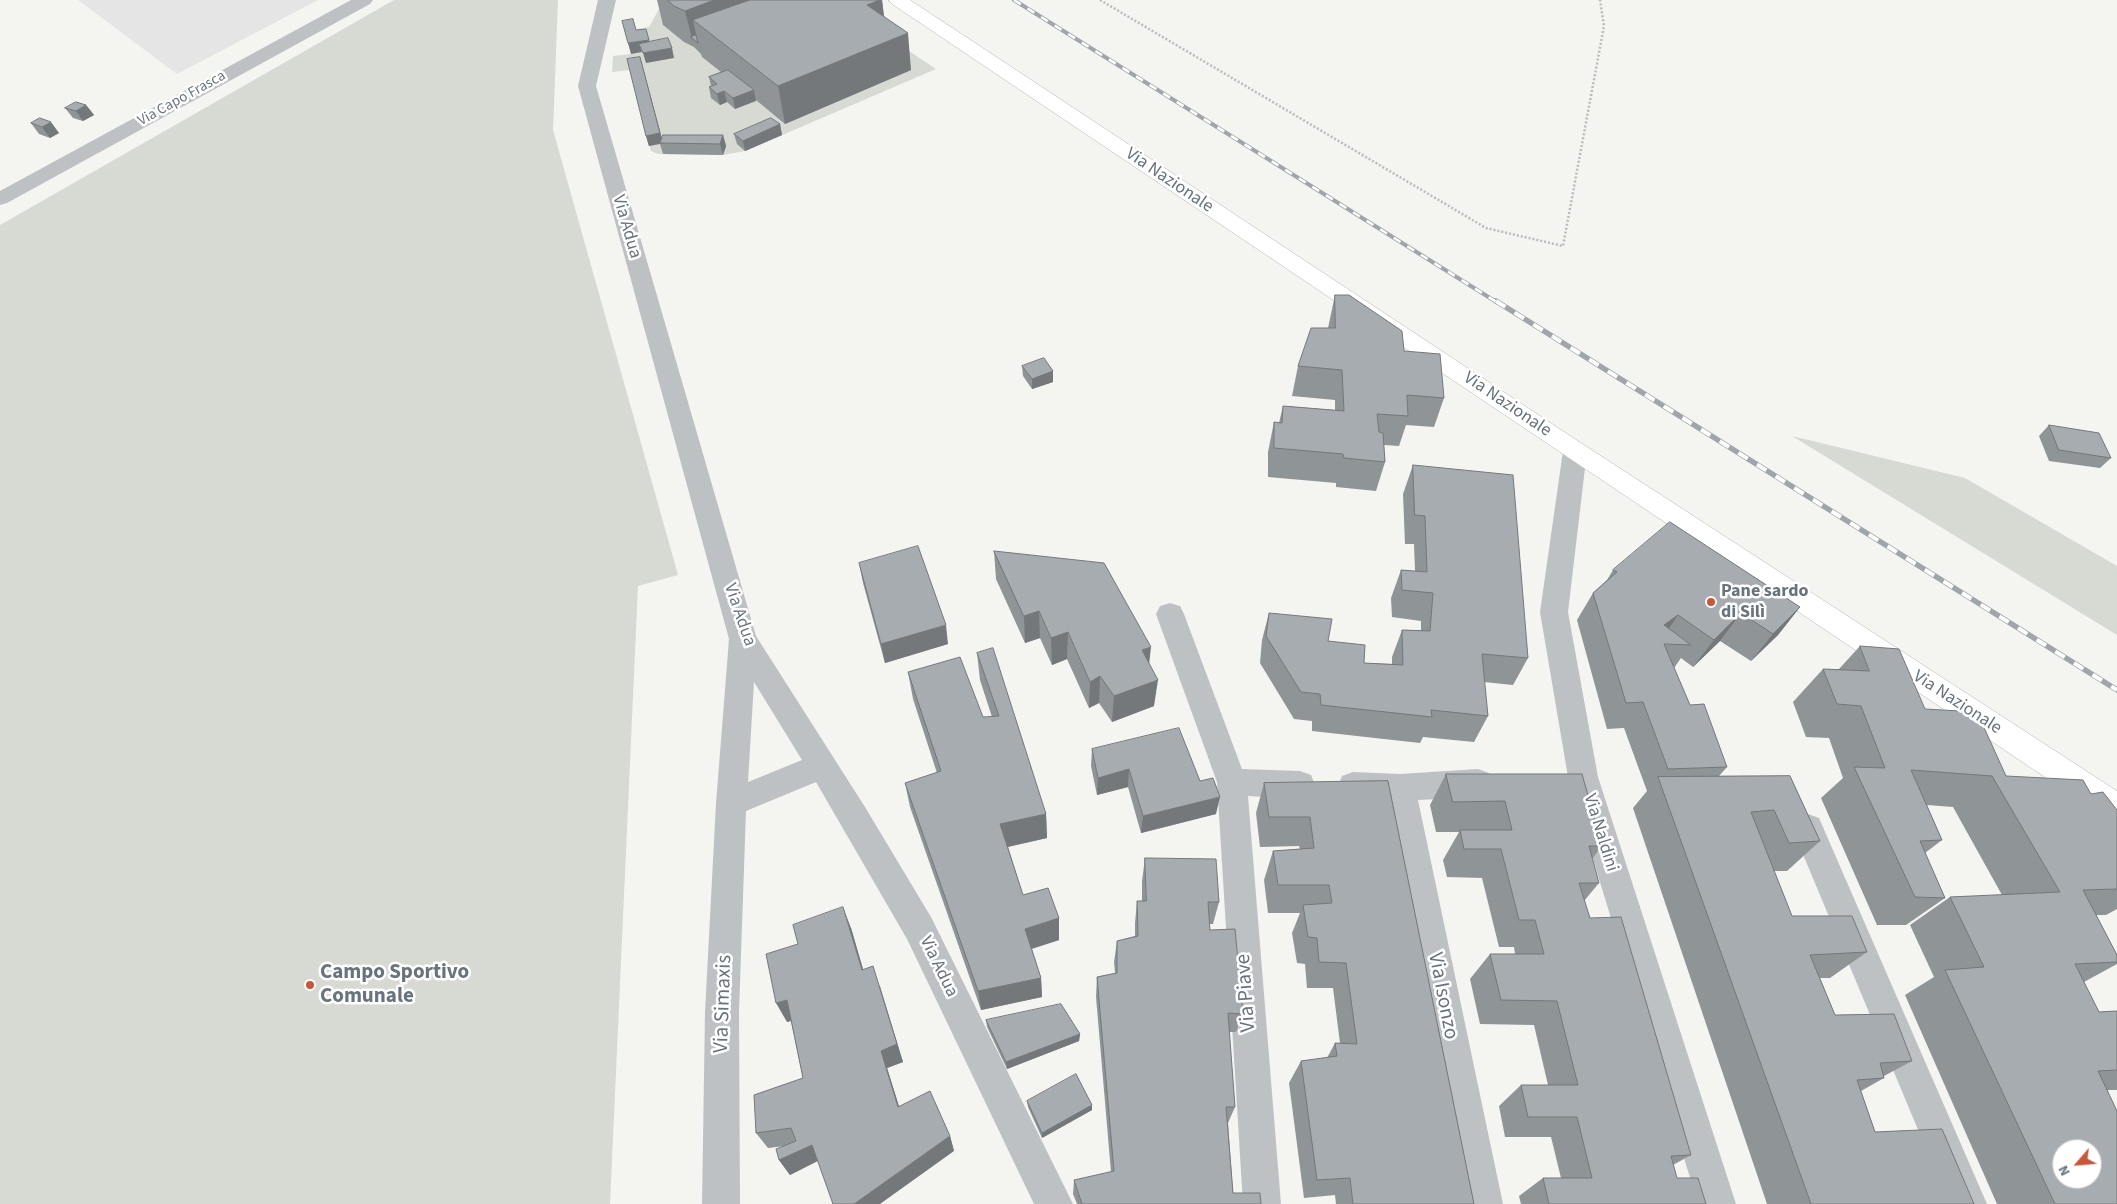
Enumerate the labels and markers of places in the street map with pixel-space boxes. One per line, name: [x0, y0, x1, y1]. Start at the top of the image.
place label: Pane sardo di Silì: [1721, 581, 1809, 624]
marker: Pane sardo di Silì: [1705, 596, 1717, 608]
place label: Campo Sportivo Comunale: [320, 960, 469, 1010]
marker: Campo Sportivo Comunale: [304, 979, 316, 991]

